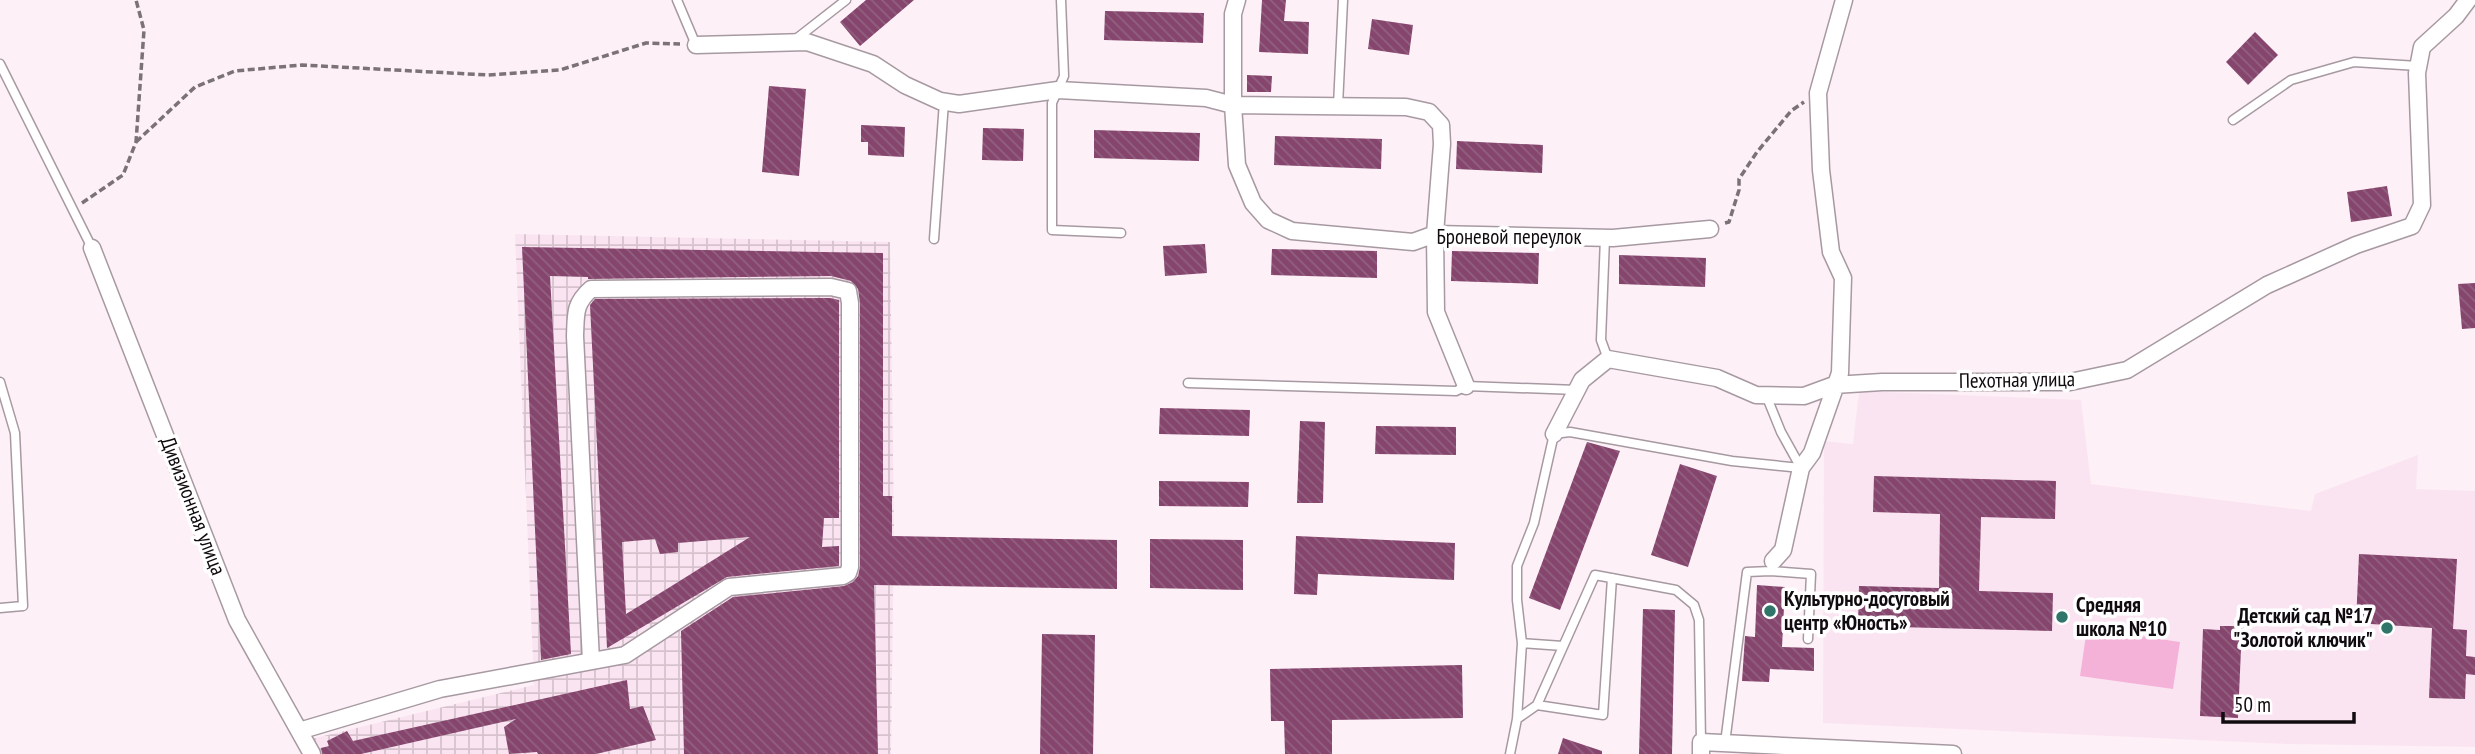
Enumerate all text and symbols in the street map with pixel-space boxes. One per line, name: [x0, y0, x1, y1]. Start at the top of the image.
street label: Броневой переулок: [1436, 223, 1582, 250]
street label: Пехотная улица: [1959, 365, 2075, 394]
street label: Дивизионная улица: [155, 433, 232, 579]
place label: Культурно-досуговый центр «Юность»: [1784, 585, 1950, 636]
place label: Средняя школа №10: [2076, 591, 2167, 642]
place label: Детский сад №17 "Золотой ключик": [2233, 602, 2373, 653]
marker: Культурно-досуговый центр «Юность»: [1762, 603, 1778, 619]
marker: Средняя школа №10: [2054, 609, 2070, 625]
marker: Детский сад №17 "Золотой ключик": [2379, 620, 2395, 636]
scale bar: [2223, 680, 2354, 724]
text: 50 m: [2234, 691, 2271, 718]

